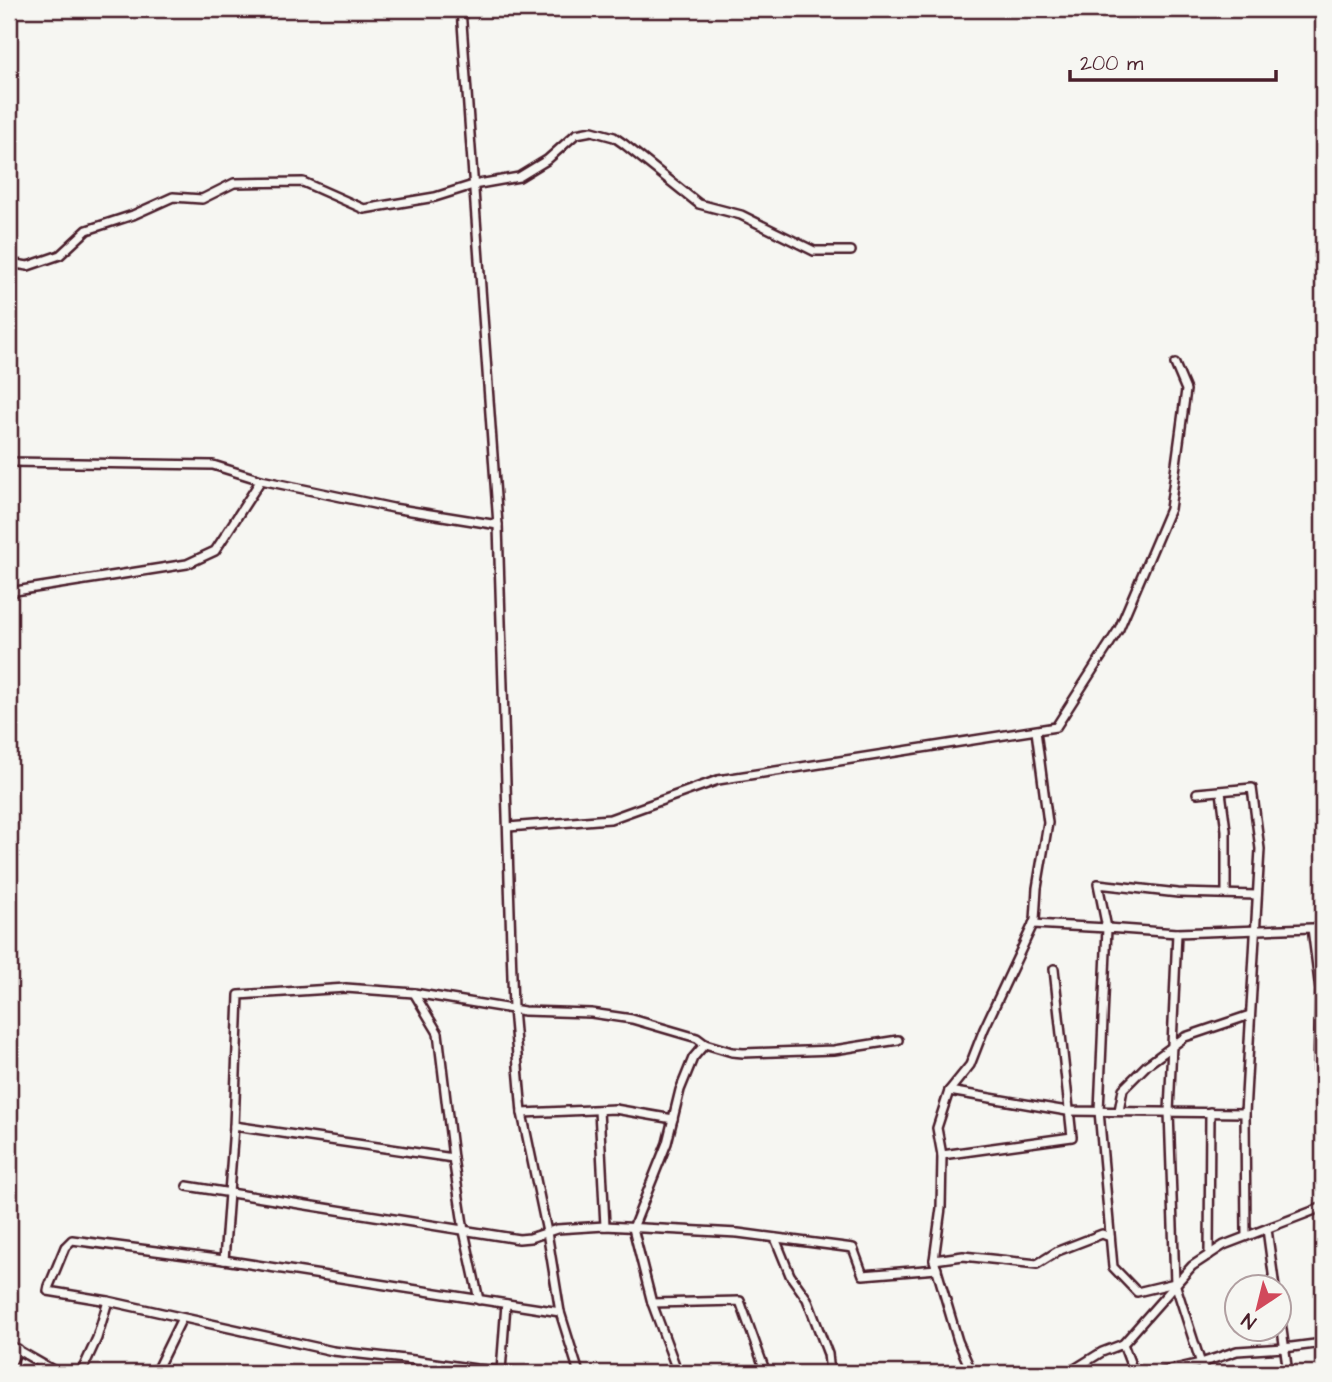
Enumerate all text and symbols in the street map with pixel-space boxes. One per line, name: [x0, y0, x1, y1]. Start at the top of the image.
scale bar: [1070, 38, 1276, 82]
text: 200 m: [1080, 49, 1144, 78]
north arrow: [1224, 1274, 1294, 1344]
text: N: [1236, 1306, 1262, 1335]

